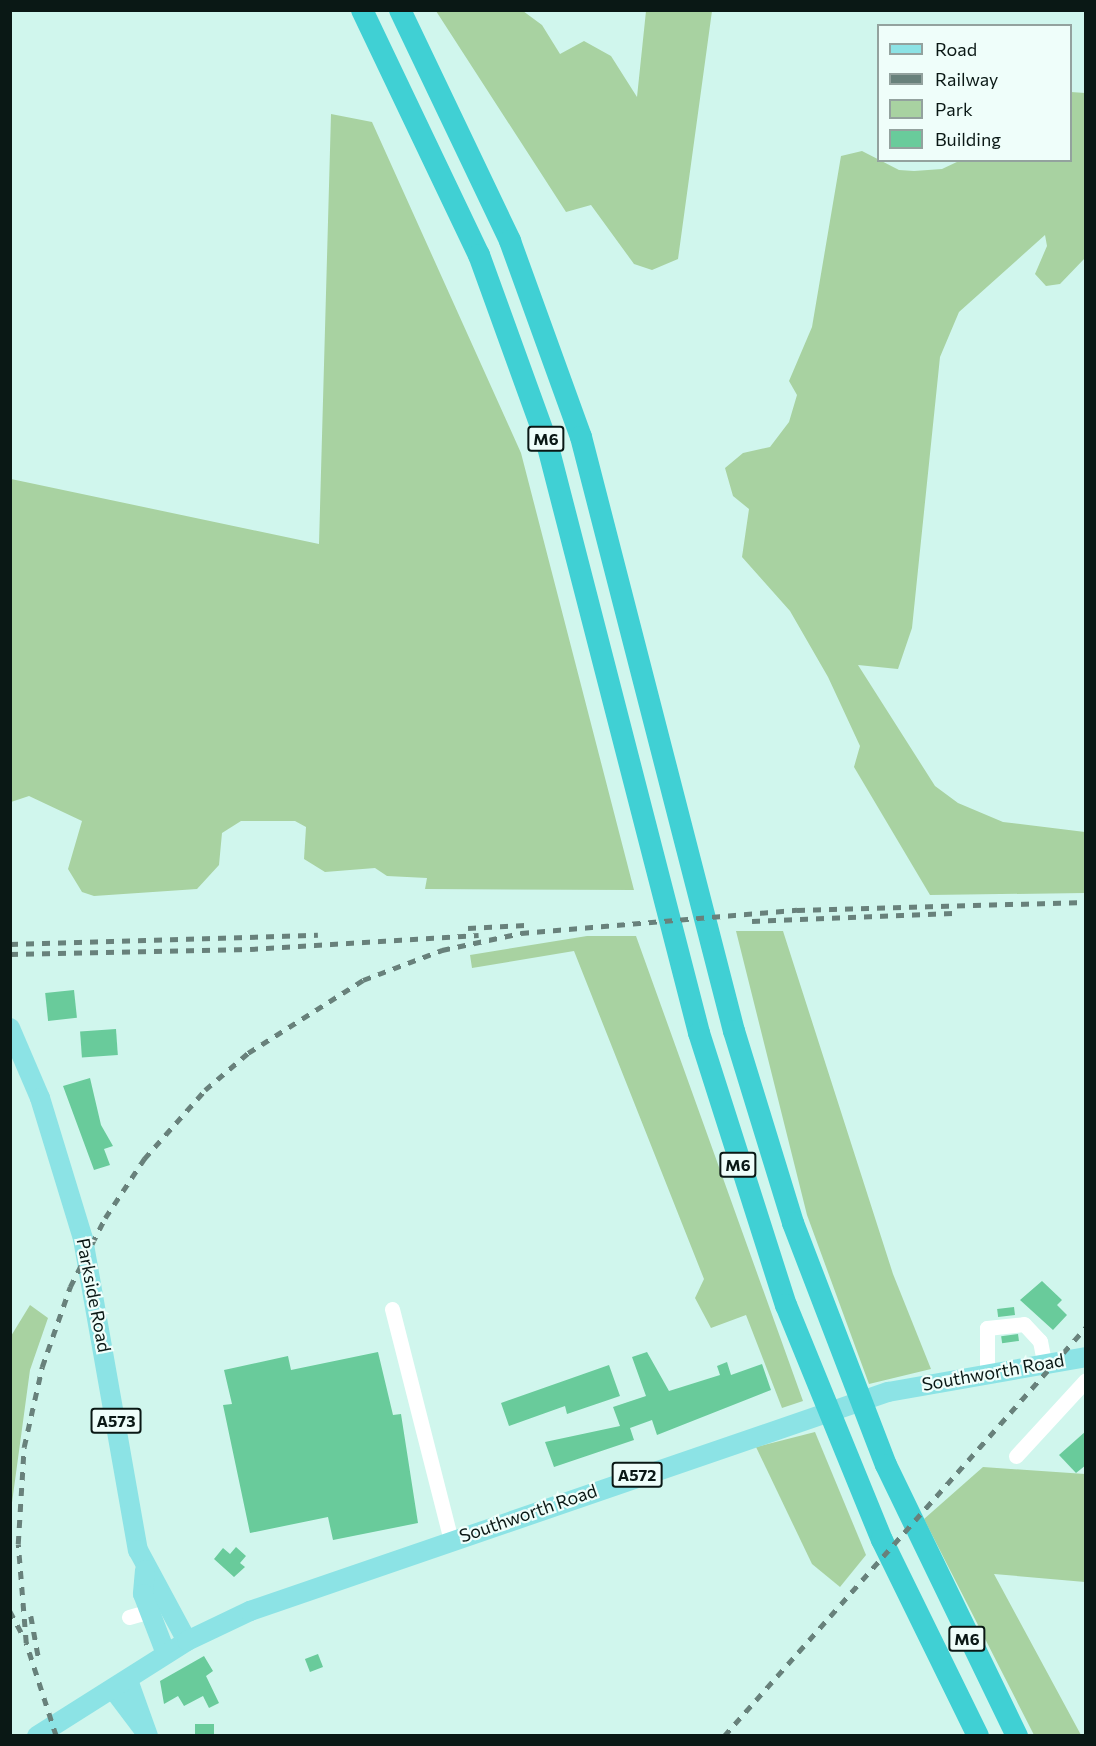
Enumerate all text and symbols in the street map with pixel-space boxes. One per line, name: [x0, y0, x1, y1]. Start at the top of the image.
legend: [877, 24, 1072, 162]
text: Road: [935, 38, 977, 60]
text: Railway: [935, 68, 998, 90]
text: Park: [935, 98, 973, 120]
text: Building: [935, 128, 1001, 150]
road number: M6: [526, 426, 566, 452]
road number: M6: [718, 1152, 758, 1178]
street label: Parkside Road: [72, 1236, 116, 1354]
street label: Southworth Road: [920, 1349, 1066, 1395]
road number: A573: [90, 1408, 142, 1434]
road number: A572: [612, 1462, 662, 1488]
street label: Southworth Road: [456, 1479, 600, 1547]
road number: M6: [948, 1626, 986, 1652]

